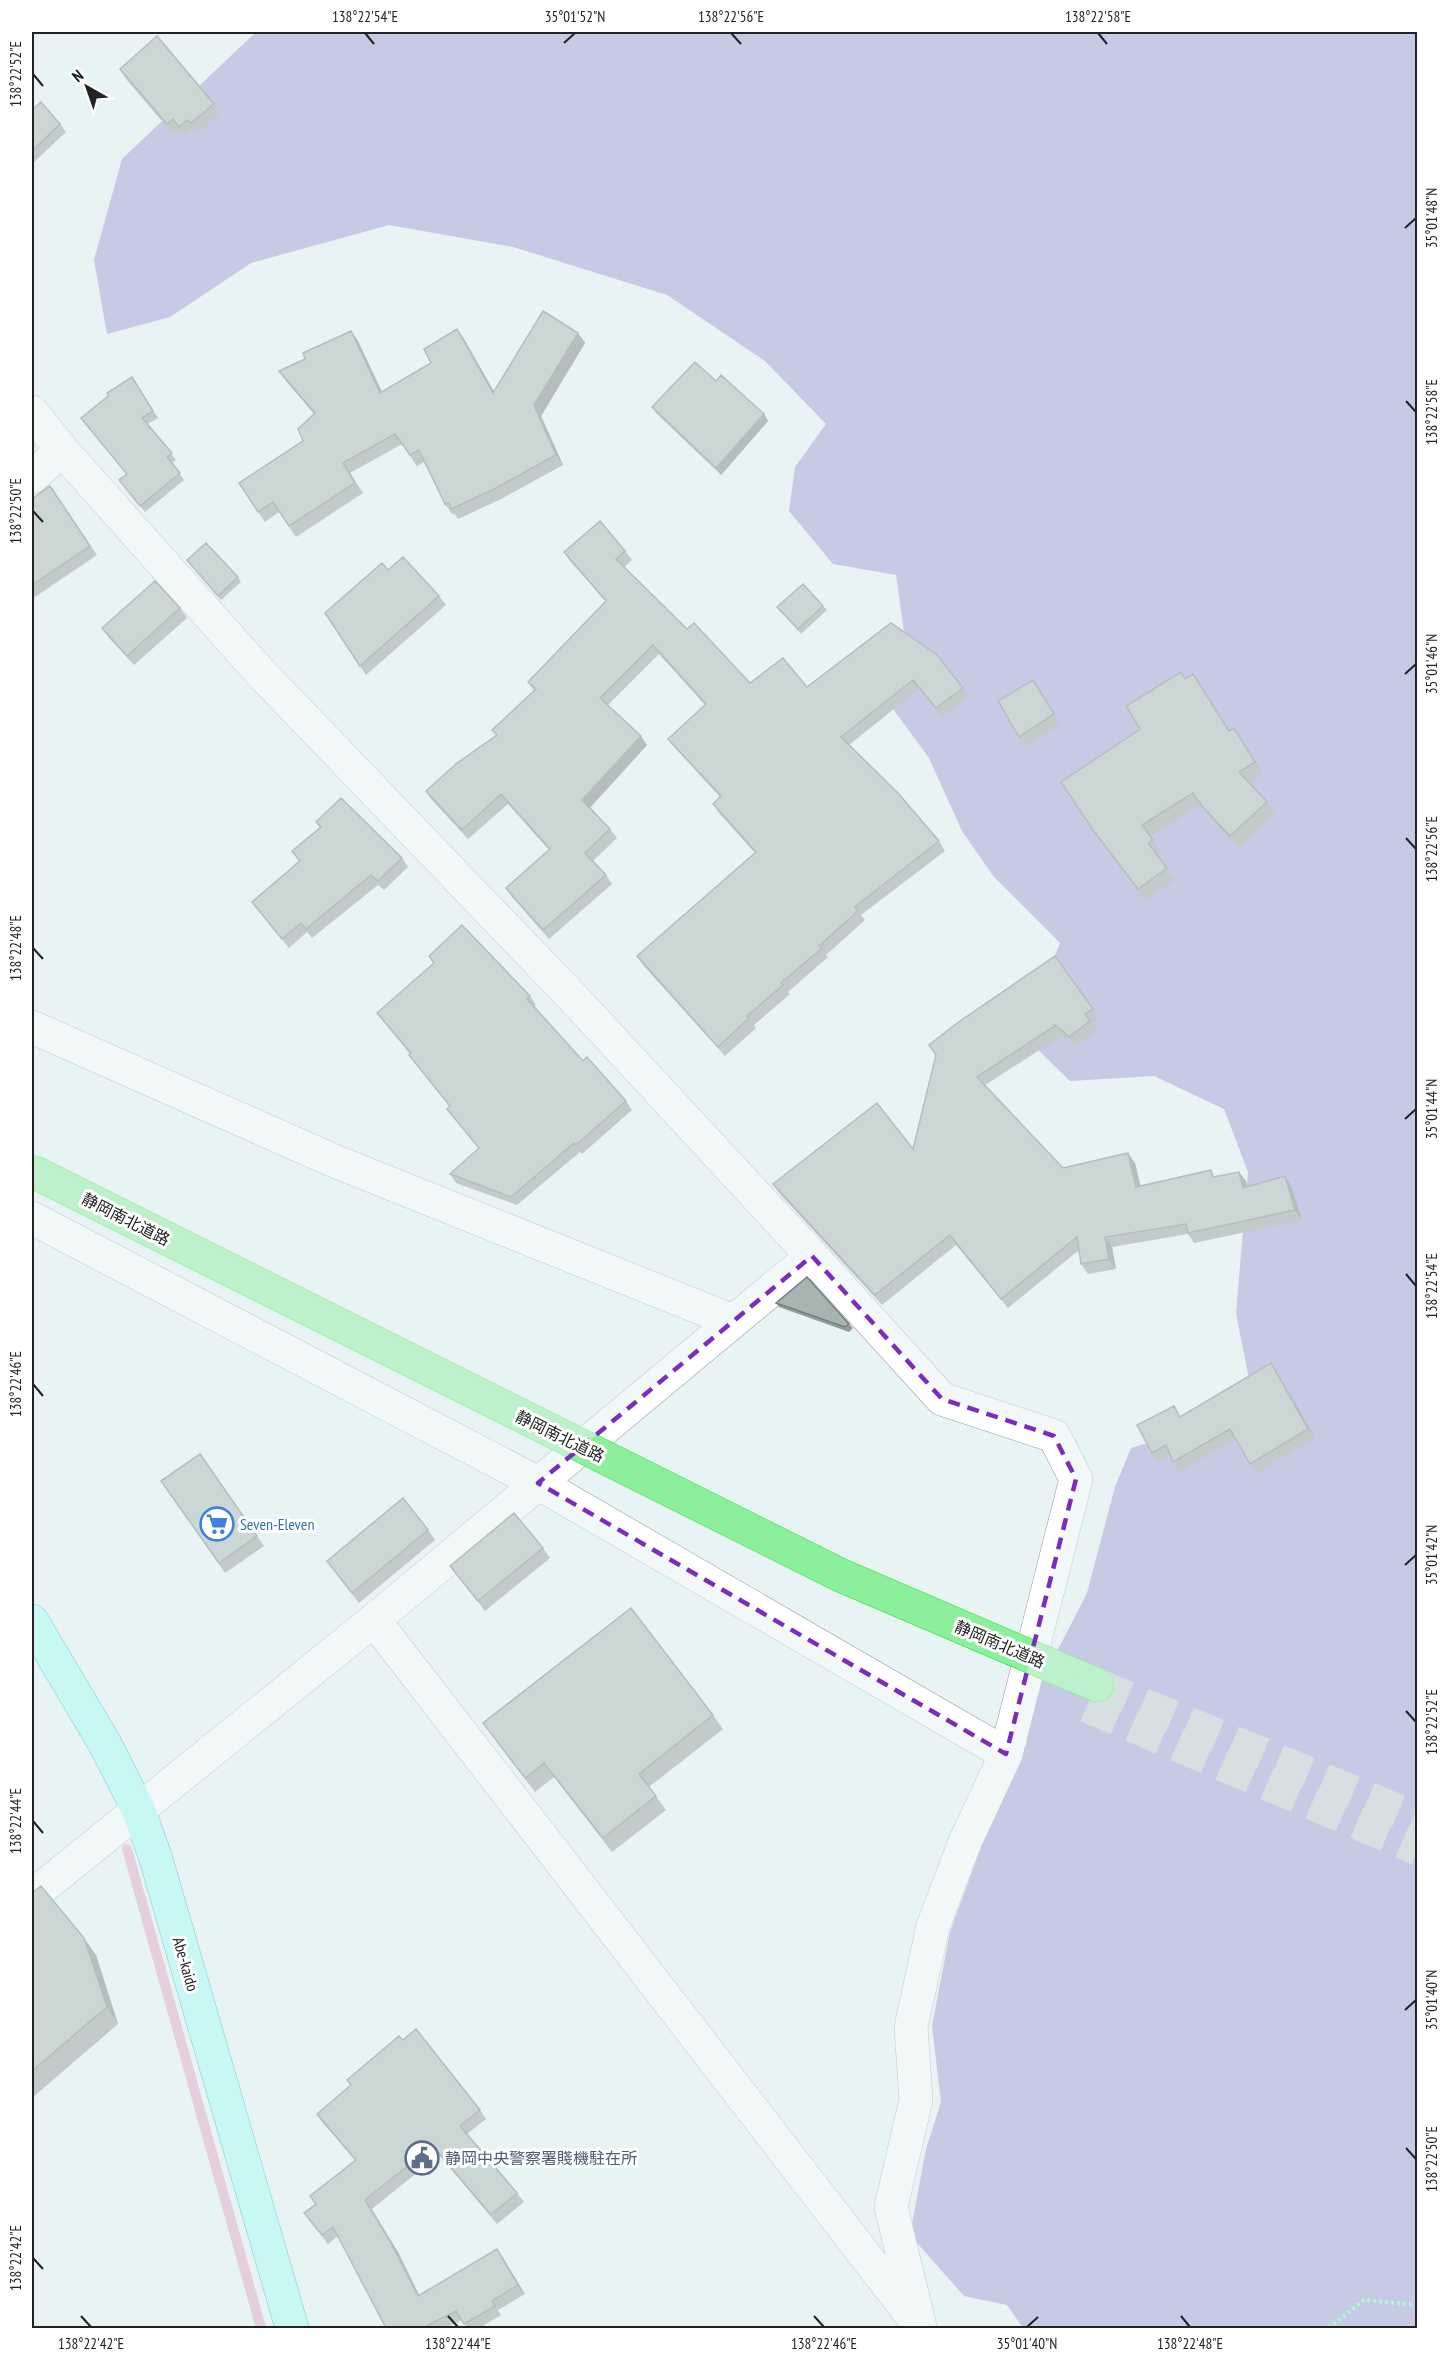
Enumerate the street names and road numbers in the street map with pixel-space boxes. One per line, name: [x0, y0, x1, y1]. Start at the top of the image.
street label: 静岡南北道路: [79, 1188, 173, 1250]
street label: 静岡南北道路: [512, 1406, 608, 1466]
street label: 静岡南北道路: [952, 1616, 1048, 1672]
street label: Abe-kaido: [169, 1934, 203, 1994]

